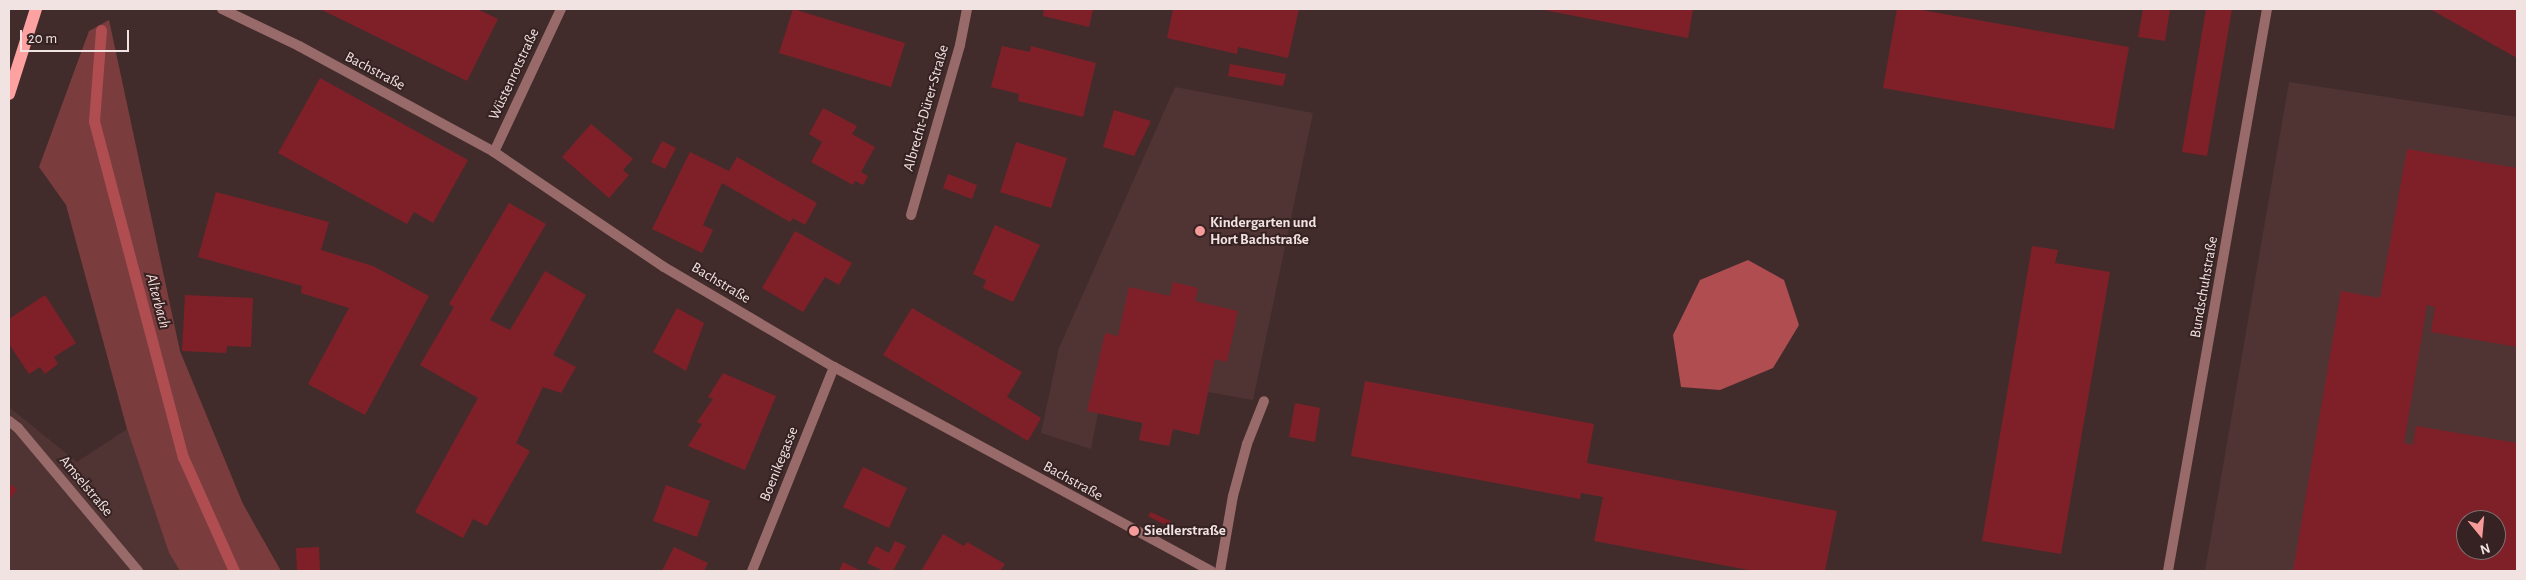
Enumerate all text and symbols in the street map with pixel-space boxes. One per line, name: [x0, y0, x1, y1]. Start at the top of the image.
scale bar: [22, 20, 131, 52]
street label: Wüstenrotstraße: [485, 25, 543, 123]
text: 20 m: [28, 31, 57, 46]
street label: Albrecht-Dürer-Straße: [899, 43, 953, 173]
street label: Bachstraße: [342, 48, 408, 94]
place label: Kindergarten und Hort Bachstraße: [1210, 213, 1316, 248]
marker: Kindergarten und Hort Bachstraße: [1194, 225, 1206, 237]
street label: Bundschuhstraße: [2186, 235, 2222, 339]
street label: Bachstraße: [688, 258, 754, 308]
water label: Alterbach: [142, 272, 174, 330]
street label: Boenikegasse: [756, 424, 802, 504]
street label: Amselstraße: [55, 452, 117, 520]
street label: Bachstraße: [1040, 457, 1106, 505]
north arrow: [2456, 510, 2506, 560]
place label: Siedlerstraße: [1144, 522, 1226, 540]
marker: Siedlerstraße: [1128, 525, 1140, 537]
text: N: [2478, 540, 2492, 557]

